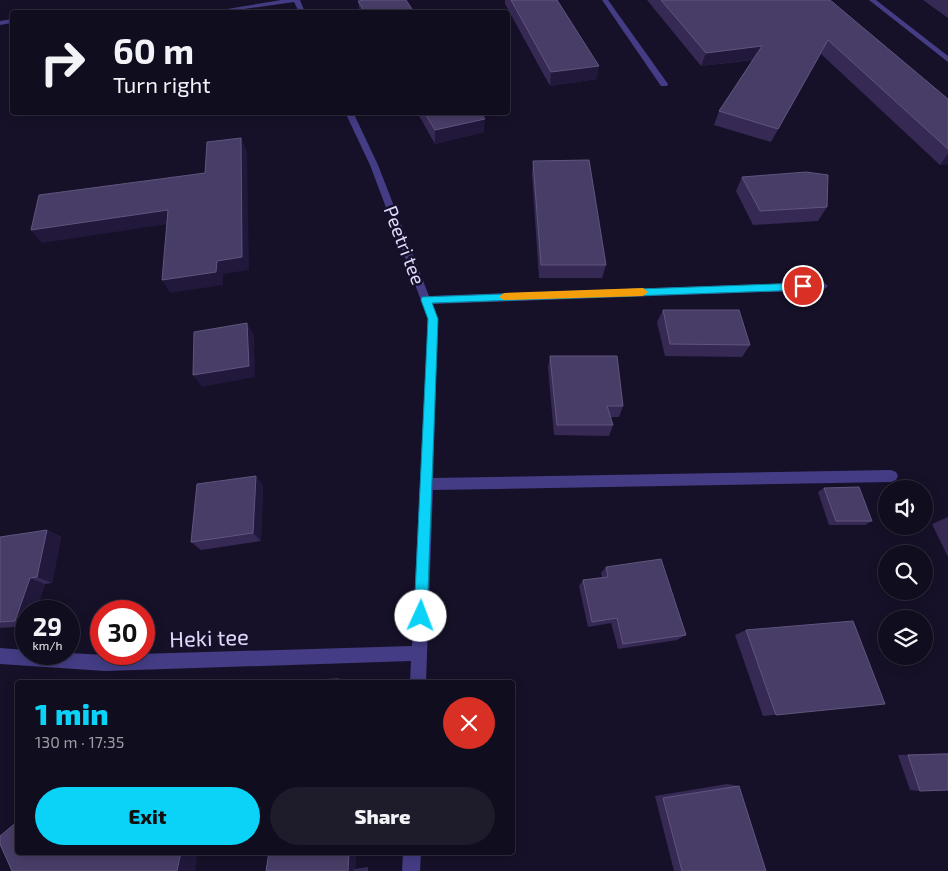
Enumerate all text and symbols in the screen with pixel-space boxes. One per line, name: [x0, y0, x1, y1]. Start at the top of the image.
text: 60 m: [113, 29, 194, 71]
icon: right: [30, 30, 95, 95]
text: Turn right: [113, 71, 211, 97]
street label: Peetri tee: [379, 202, 431, 288]
pin: [782, 265, 824, 307]
icon: arrive: [789, 272, 817, 300]
map controls: [878, 480, 933, 665]
button: sound: [878, 480, 933, 535]
button: search: [878, 545, 933, 600]
position arrow: [394, 589, 446, 641]
speed limit sign: 30: [90, 600, 155, 665]
button: layers: [878, 610, 933, 665]
text: 29: [33, 611, 62, 641]
street label: Heki tee: [169, 623, 249, 651]
text: km/h: [33, 638, 62, 652]
text: 1 min: [35, 695, 109, 731]
button: close: [443, 697, 495, 749]
text: 130 m · 17:35: [35, 732, 124, 751]
button: Exit: [35, 787, 260, 845]
button: Share: [270, 787, 495, 845]

